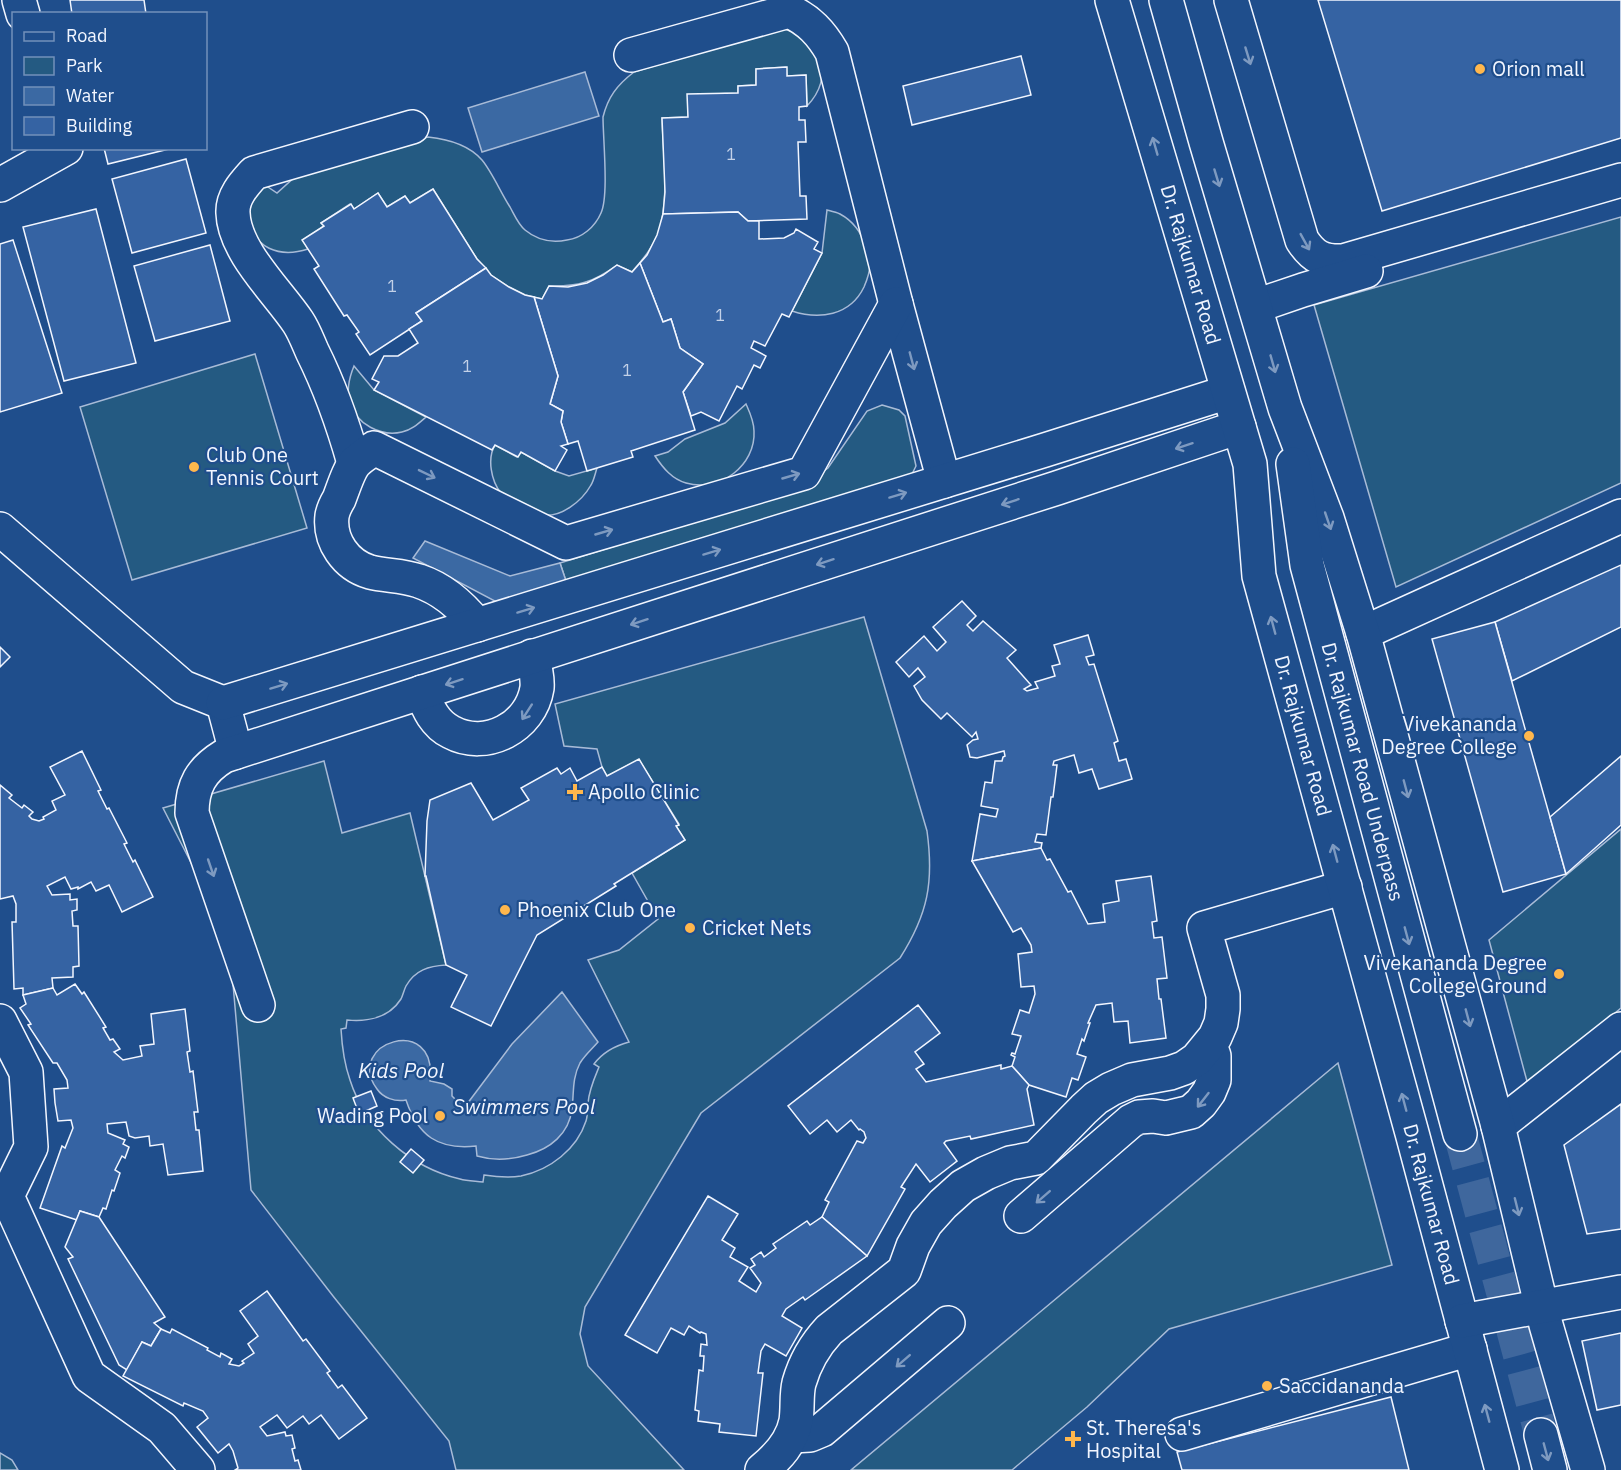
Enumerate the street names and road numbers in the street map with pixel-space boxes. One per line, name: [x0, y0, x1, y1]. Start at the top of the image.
street label: Dr. Rajkumar Road: [1155, 181, 1228, 348]
street label: Dr. Rajkumar Road Underpass: [1315, 639, 1411, 904]
street label: Dr. Rajkumar Road: [1268, 652, 1338, 819]
street label: Dr. Rajkumar Road: [1397, 1121, 1466, 1288]

